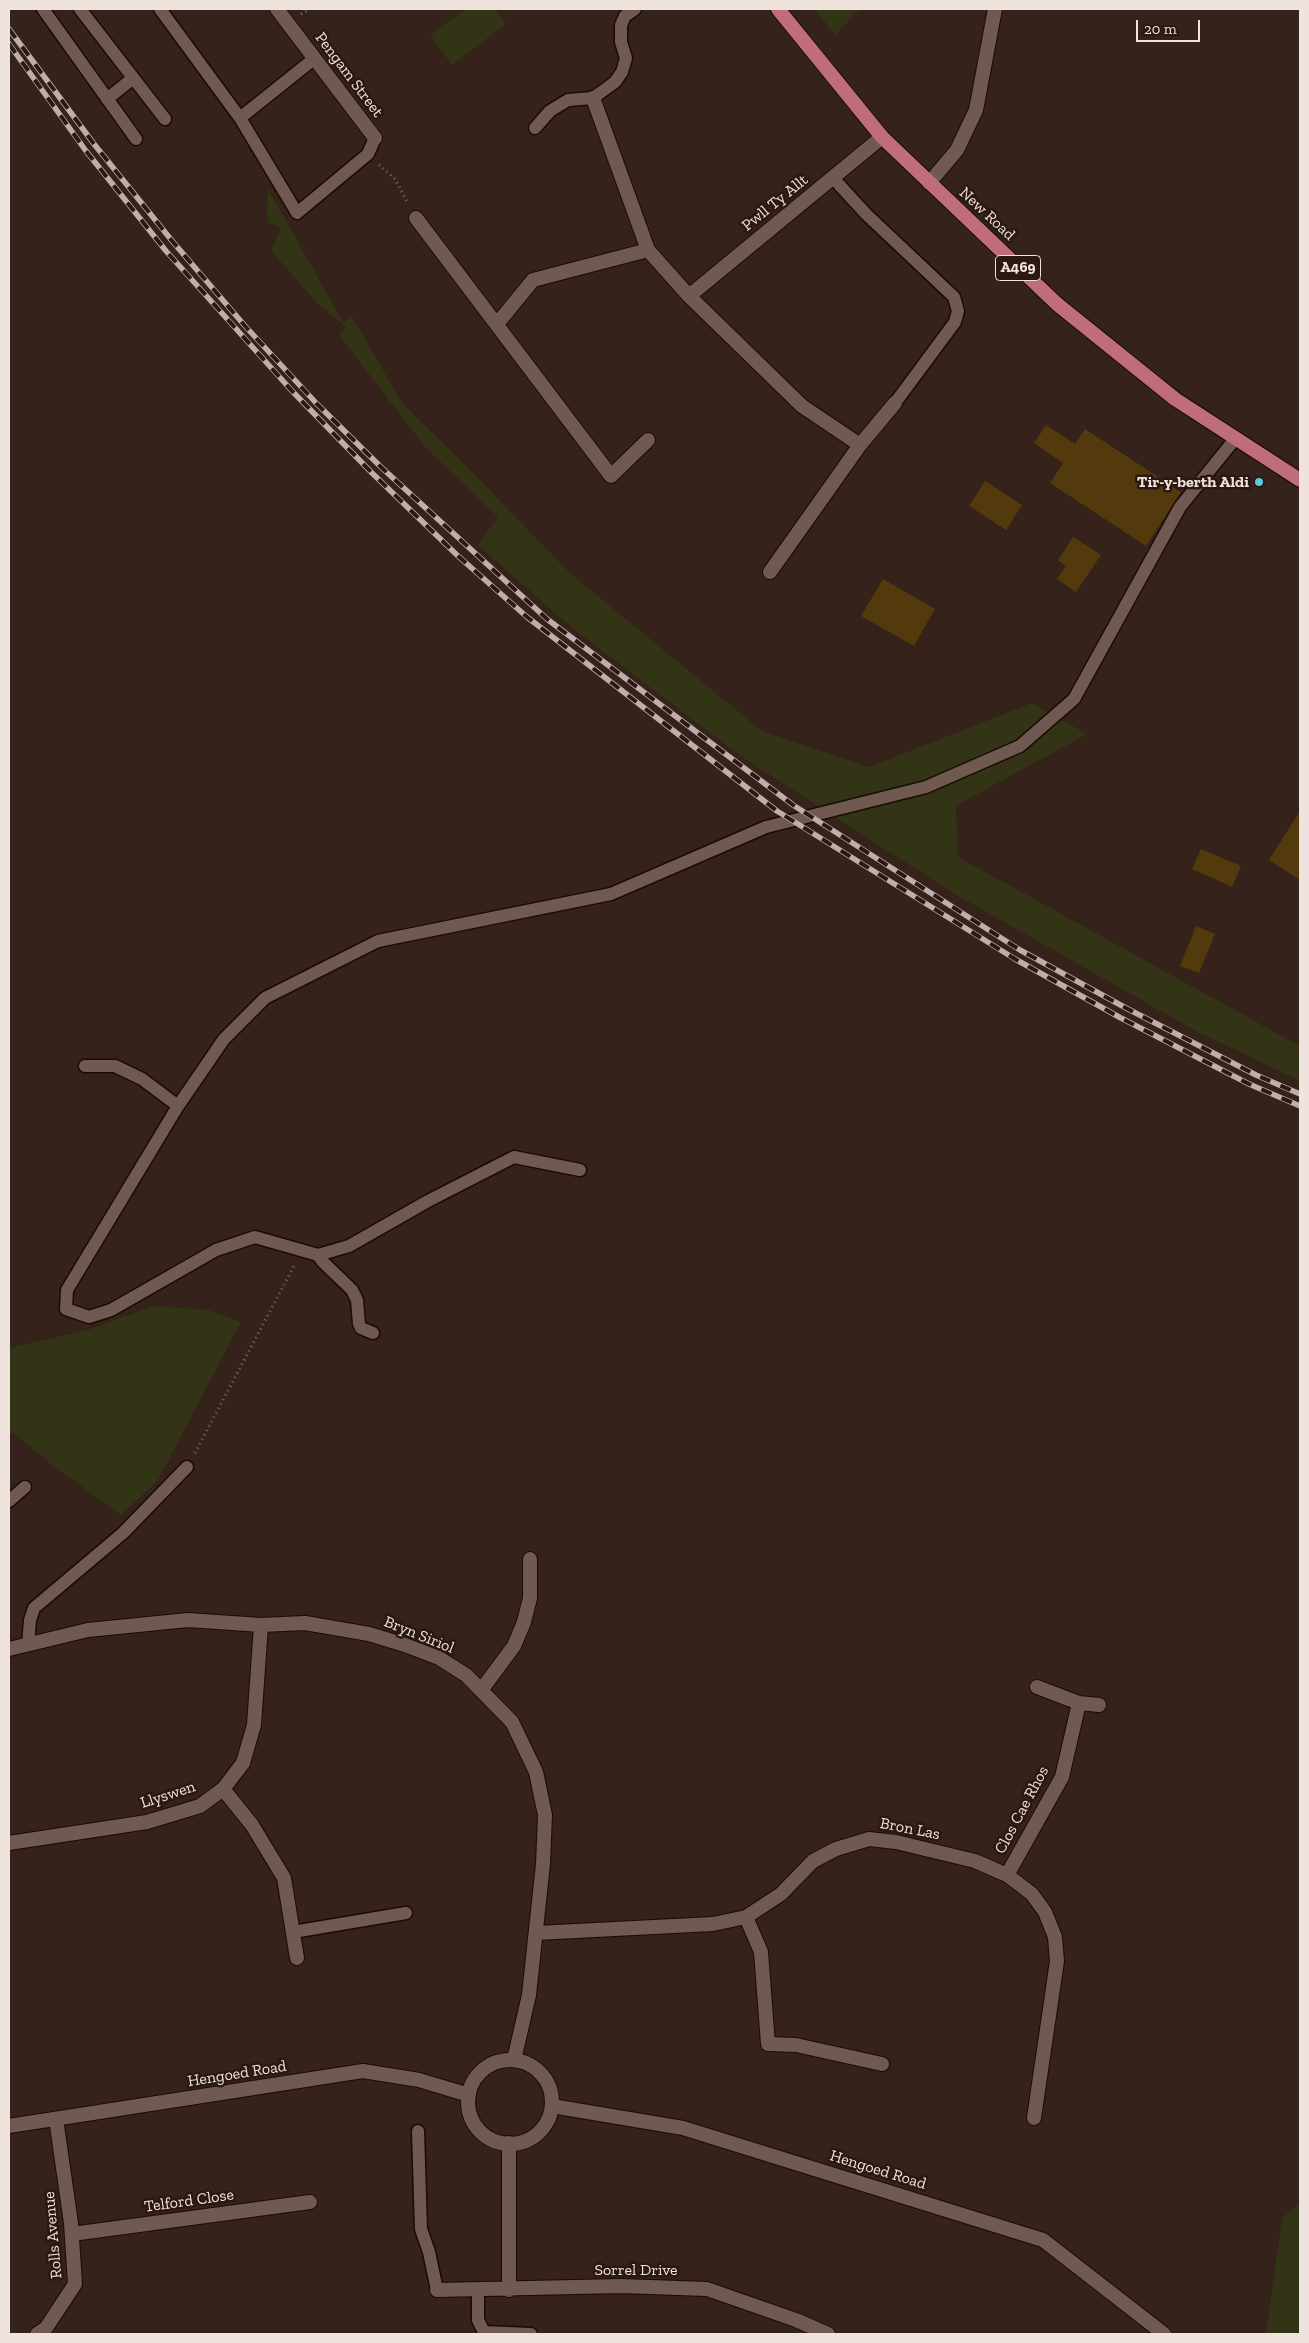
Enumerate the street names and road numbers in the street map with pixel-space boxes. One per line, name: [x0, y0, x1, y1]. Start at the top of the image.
street label: Pengam Street: [311, 29, 387, 121]
street label: Pwll Ty Allt: [738, 170, 812, 236]
street label: New Road: [955, 183, 1019, 245]
road number: A469: [996, 256, 1040, 280]
street label: Bryn Siriol: [381, 1612, 457, 1658]
street label: Clos Cae Rhos: [991, 1763, 1053, 1857]
street label: Llyswen: [138, 1777, 198, 1813]
street label: Bron Las: [878, 1814, 942, 1844]
street label: Hengoed Road: [186, 2057, 288, 2091]
street label: Hengoed Road: [828, 2146, 928, 2194]
street label: Telford Close: [143, 2185, 235, 2217]
street label: Rolls Avenue: [40, 2190, 66, 2280]
street label: Sorrel Drive: [594, 2260, 678, 2280]

